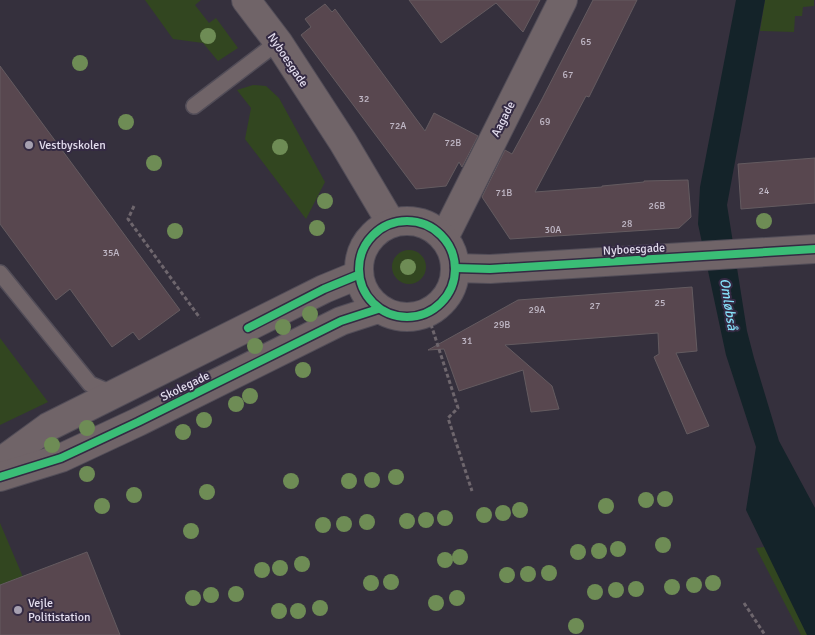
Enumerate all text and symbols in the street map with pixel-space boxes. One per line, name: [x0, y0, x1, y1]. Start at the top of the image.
street label: Nyboesgade: [264, 30, 311, 90]
house number: 65: [581, 36, 591, 48]
house number: 67: [563, 69, 573, 81]
house number: 32: [359, 93, 369, 105]
street label: Aagade: [488, 99, 519, 140]
house number: 69: [540, 116, 550, 128]
house number: 72A: [390, 120, 406, 132]
house number: 72B: [445, 137, 461, 149]
place label: Vestbyskolen: [39, 138, 106, 153]
marker: Vestbyskolen: [23, 139, 35, 151]
house number: 24: [759, 185, 770, 197]
house number: 71B: [496, 187, 512, 199]
house number: 26B: [649, 200, 665, 212]
house number: 28: [622, 218, 632, 230]
house number: 30A: [545, 224, 561, 236]
street label: Nyboesgade: [603, 240, 666, 259]
house number: 35A: [103, 247, 119, 259]
water label: Omløbså: [716, 277, 741, 332]
house number: 25: [655, 297, 665, 309]
house number: 27: [590, 300, 600, 312]
house number: 29A: [529, 304, 545, 316]
house number: 29B: [494, 319, 510, 331]
house number: 31: [462, 335, 472, 347]
street label: Skolegade: [158, 368, 212, 405]
place label: Vejle Politistation: [28, 596, 91, 625]
marker: Vejle Politistation: [12, 604, 24, 616]

